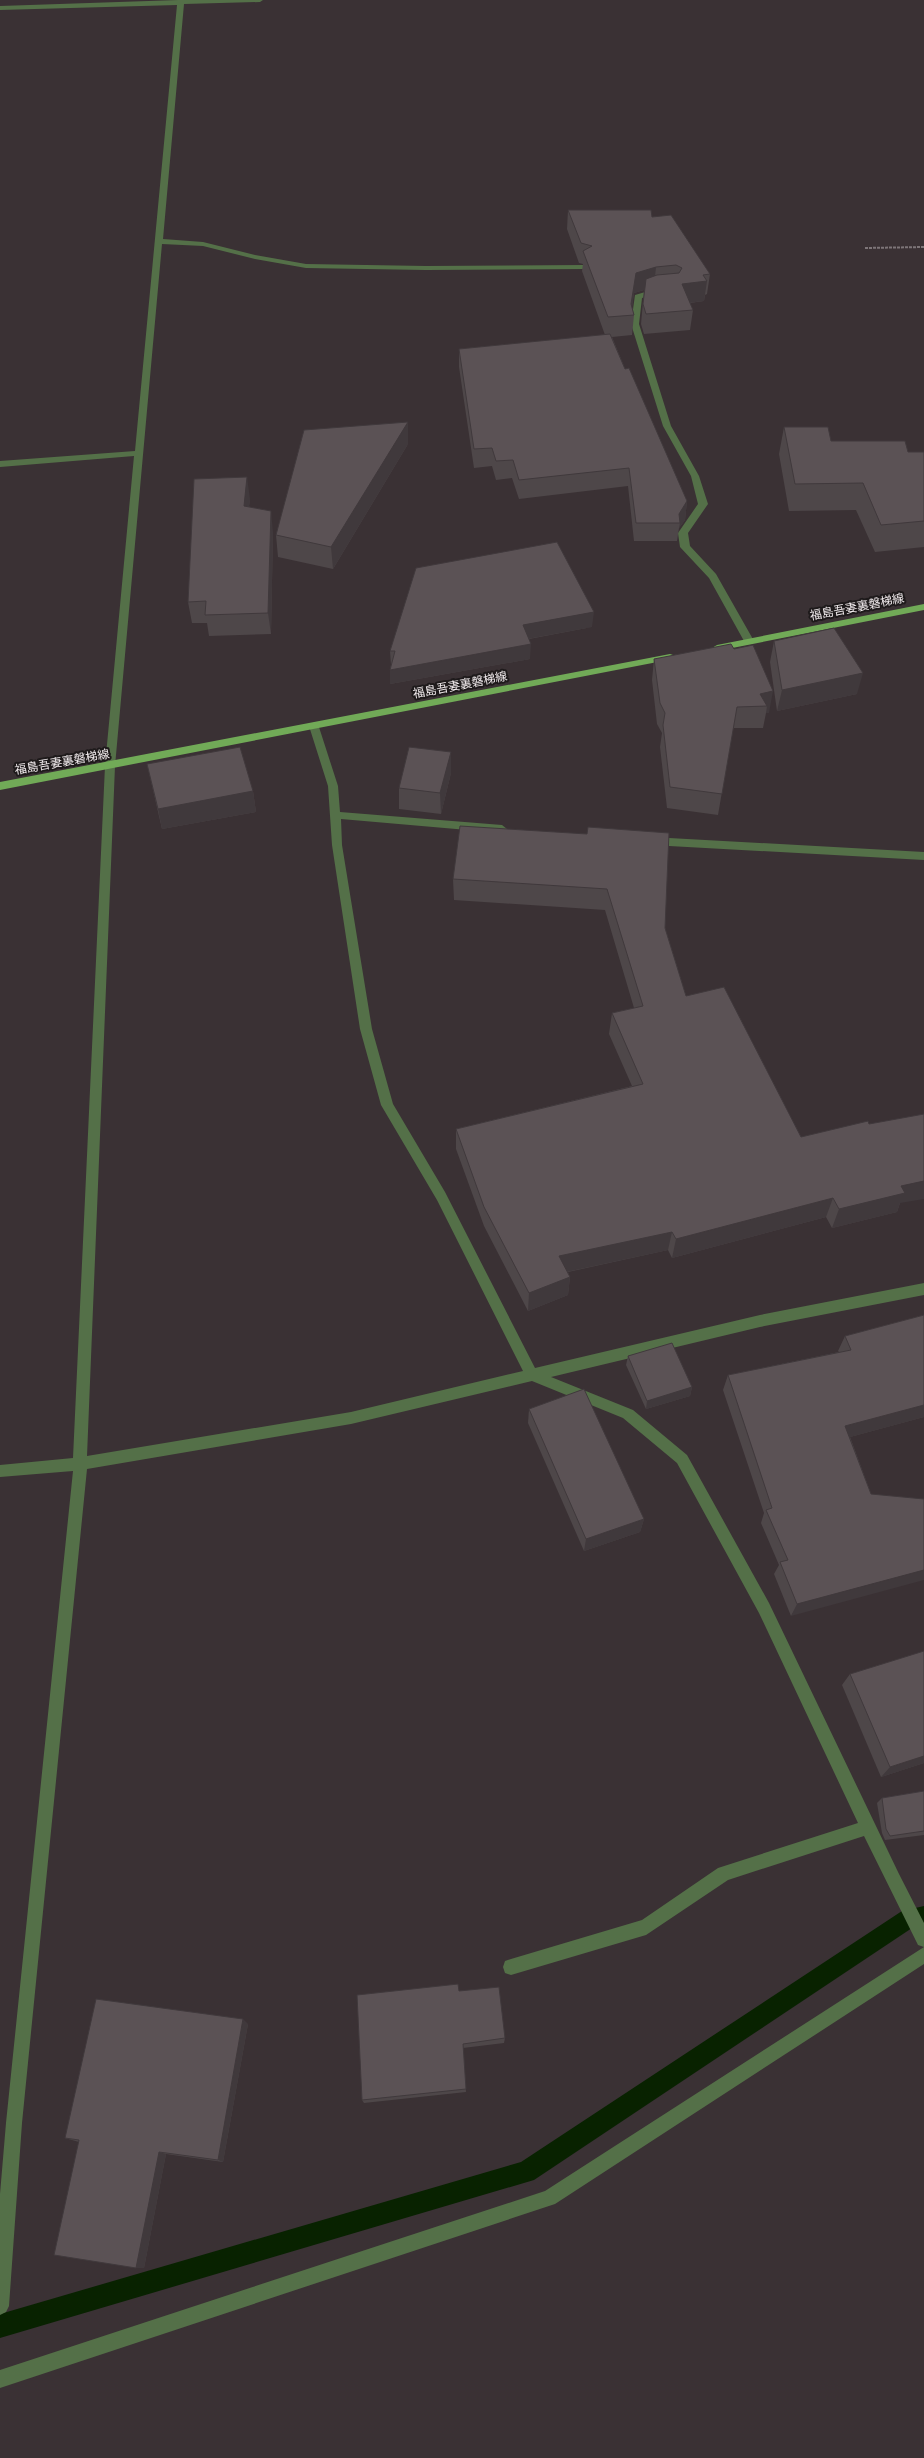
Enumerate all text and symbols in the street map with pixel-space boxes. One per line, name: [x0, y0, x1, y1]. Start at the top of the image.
street label: 福島吾妻裏磐梯線: [809, 591, 905, 622]
street label: 福島吾妻裏磐梯線: [412, 669, 508, 700]
street label: 福島吾妻裏磐梯線: [14, 747, 110, 776]

